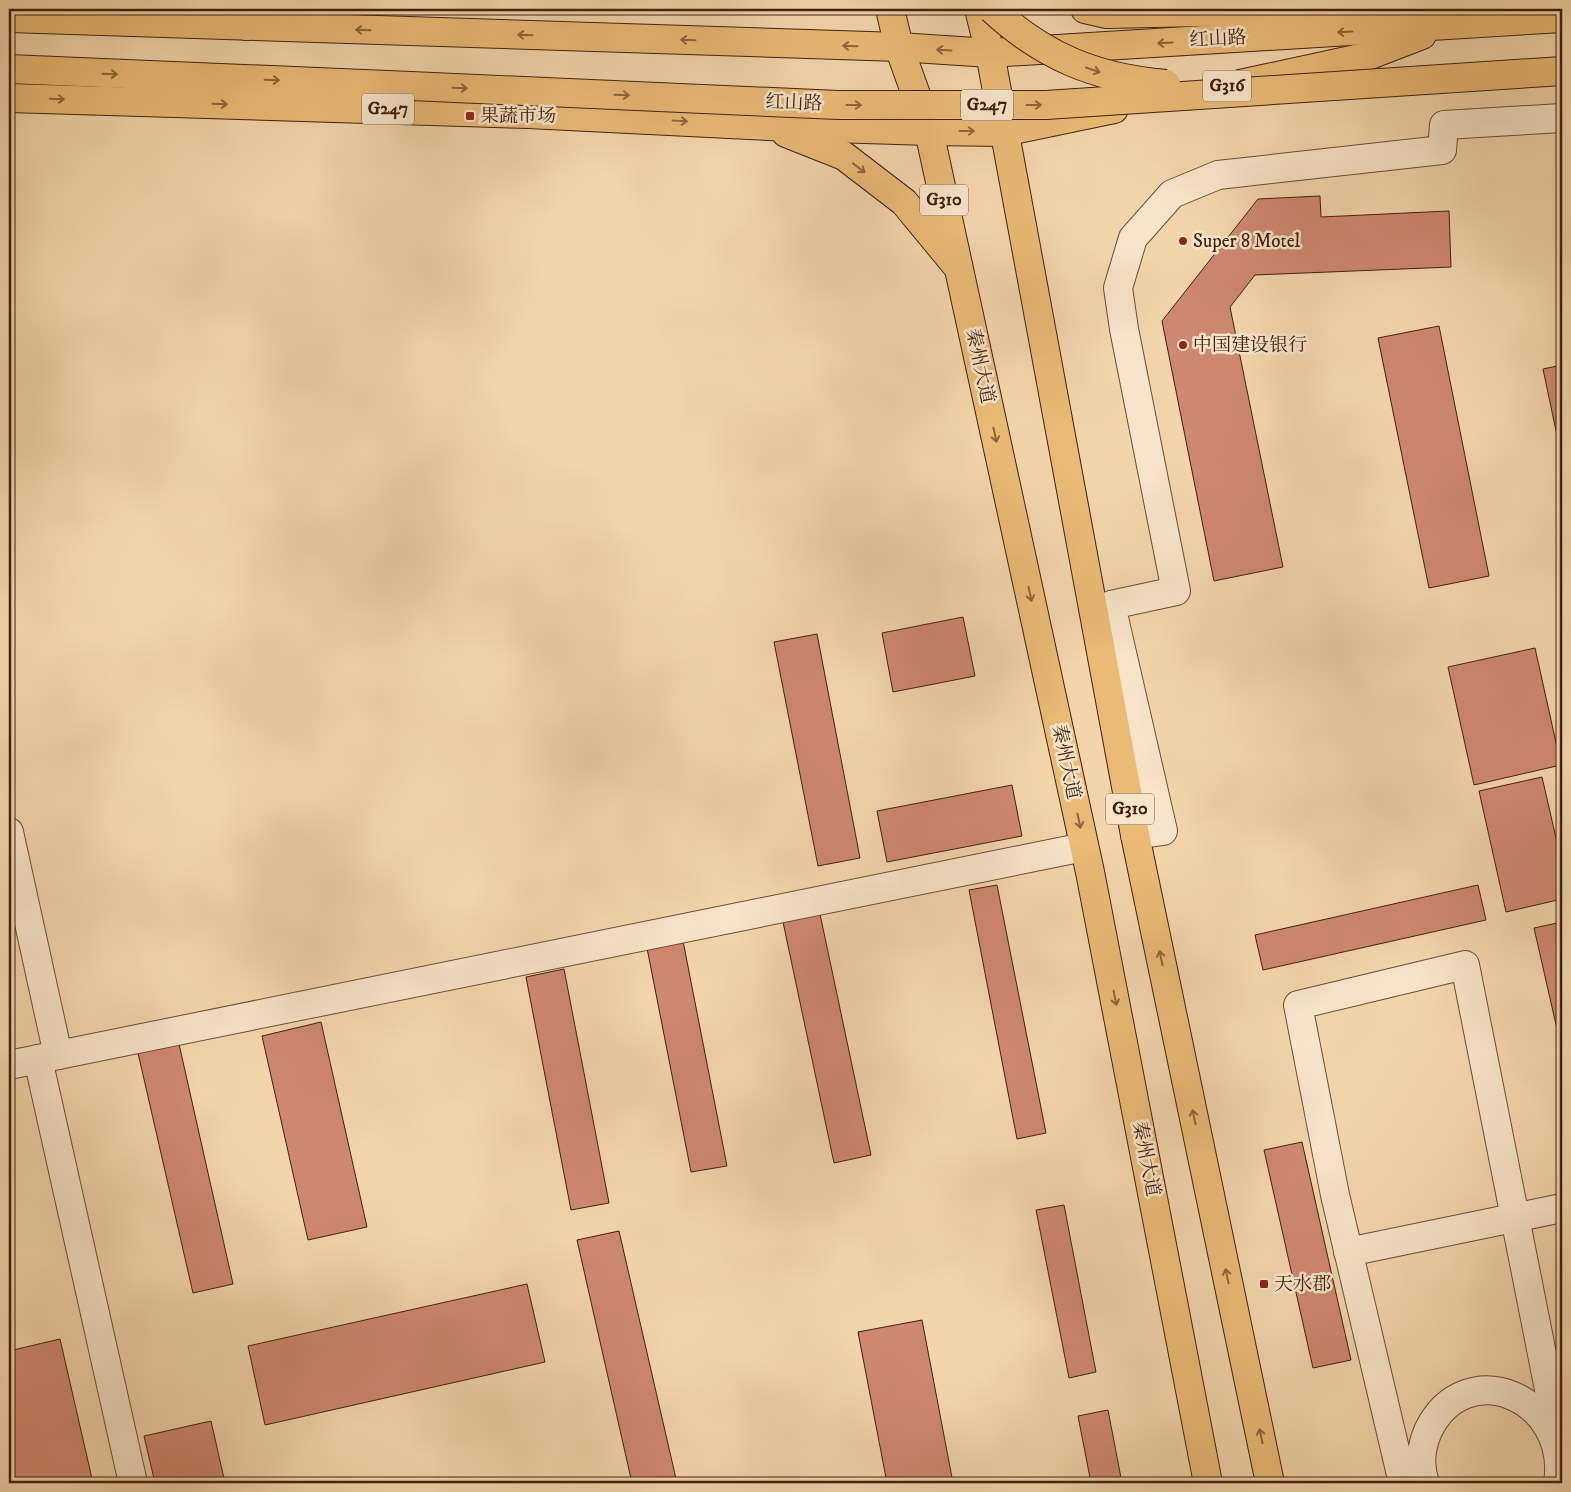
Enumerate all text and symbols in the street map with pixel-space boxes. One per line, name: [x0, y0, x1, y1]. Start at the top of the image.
one-way arrow: [355, 25, 371, 34]
street label: 红山路: [1189, 26, 1247, 52]
one-way arrow: [1337, 27, 1353, 36]
one-way arrow: [517, 30, 534, 40]
one-way arrow: [680, 36, 696, 45]
one-way arrow: [1158, 38, 1174, 47]
one-way arrow: [842, 41, 858, 51]
one-way arrow: [937, 46, 953, 55]
one-way arrow: [1084, 66, 1100, 75]
one-way arrow: [102, 69, 118, 78]
road number: G316: [1203, 70, 1251, 102]
one-way arrow: [264, 76, 280, 85]
one-way arrow: [451, 84, 467, 93]
road number: G247: [961, 90, 1013, 120]
one-way arrow: [614, 91, 630, 100]
street label: 红山路: [765, 91, 823, 115]
one-way arrow: [49, 94, 65, 104]
road number: G247: [362, 94, 414, 125]
one-way arrow: [212, 99, 228, 109]
one-way arrow: [846, 100, 862, 110]
one-way arrow: [1026, 100, 1042, 110]
place label: 果蔬市场: [480, 105, 556, 128]
marker: 果蔬市场: [464, 110, 476, 122]
one-way arrow: [671, 117, 687, 126]
one-way arrow: [958, 126, 974, 136]
one-way arrow: [852, 162, 865, 173]
road number: G310: [920, 184, 968, 216]
place label: Super 8 Motel: [1193, 230, 1301, 253]
marker: Super 8 Motel: [1177, 235, 1189, 247]
street label: 秦州大道: [961, 326, 999, 406]
place label: 中国建设银行: [1193, 334, 1307, 357]
marker: 中国建设银行: [1177, 339, 1189, 351]
one-way arrow: [991, 427, 1000, 443]
one-way arrow: [1025, 586, 1035, 602]
street label: 秦州大道: [1047, 722, 1085, 802]
road number: G310: [1106, 794, 1154, 824]
one-way arrow: [1075, 813, 1084, 829]
one-way arrow: [1156, 951, 1165, 967]
one-way arrow: [1110, 989, 1120, 1005]
one-way arrow: [1189, 1110, 1198, 1126]
street label: 秦州大道: [1127, 1119, 1165, 1199]
one-way arrow: [1222, 1269, 1231, 1285]
place label: 天水郡: [1274, 1273, 1331, 1296]
marker: 天水郡: [1258, 1278, 1270, 1290]
one-way arrow: [1255, 1428, 1265, 1444]

